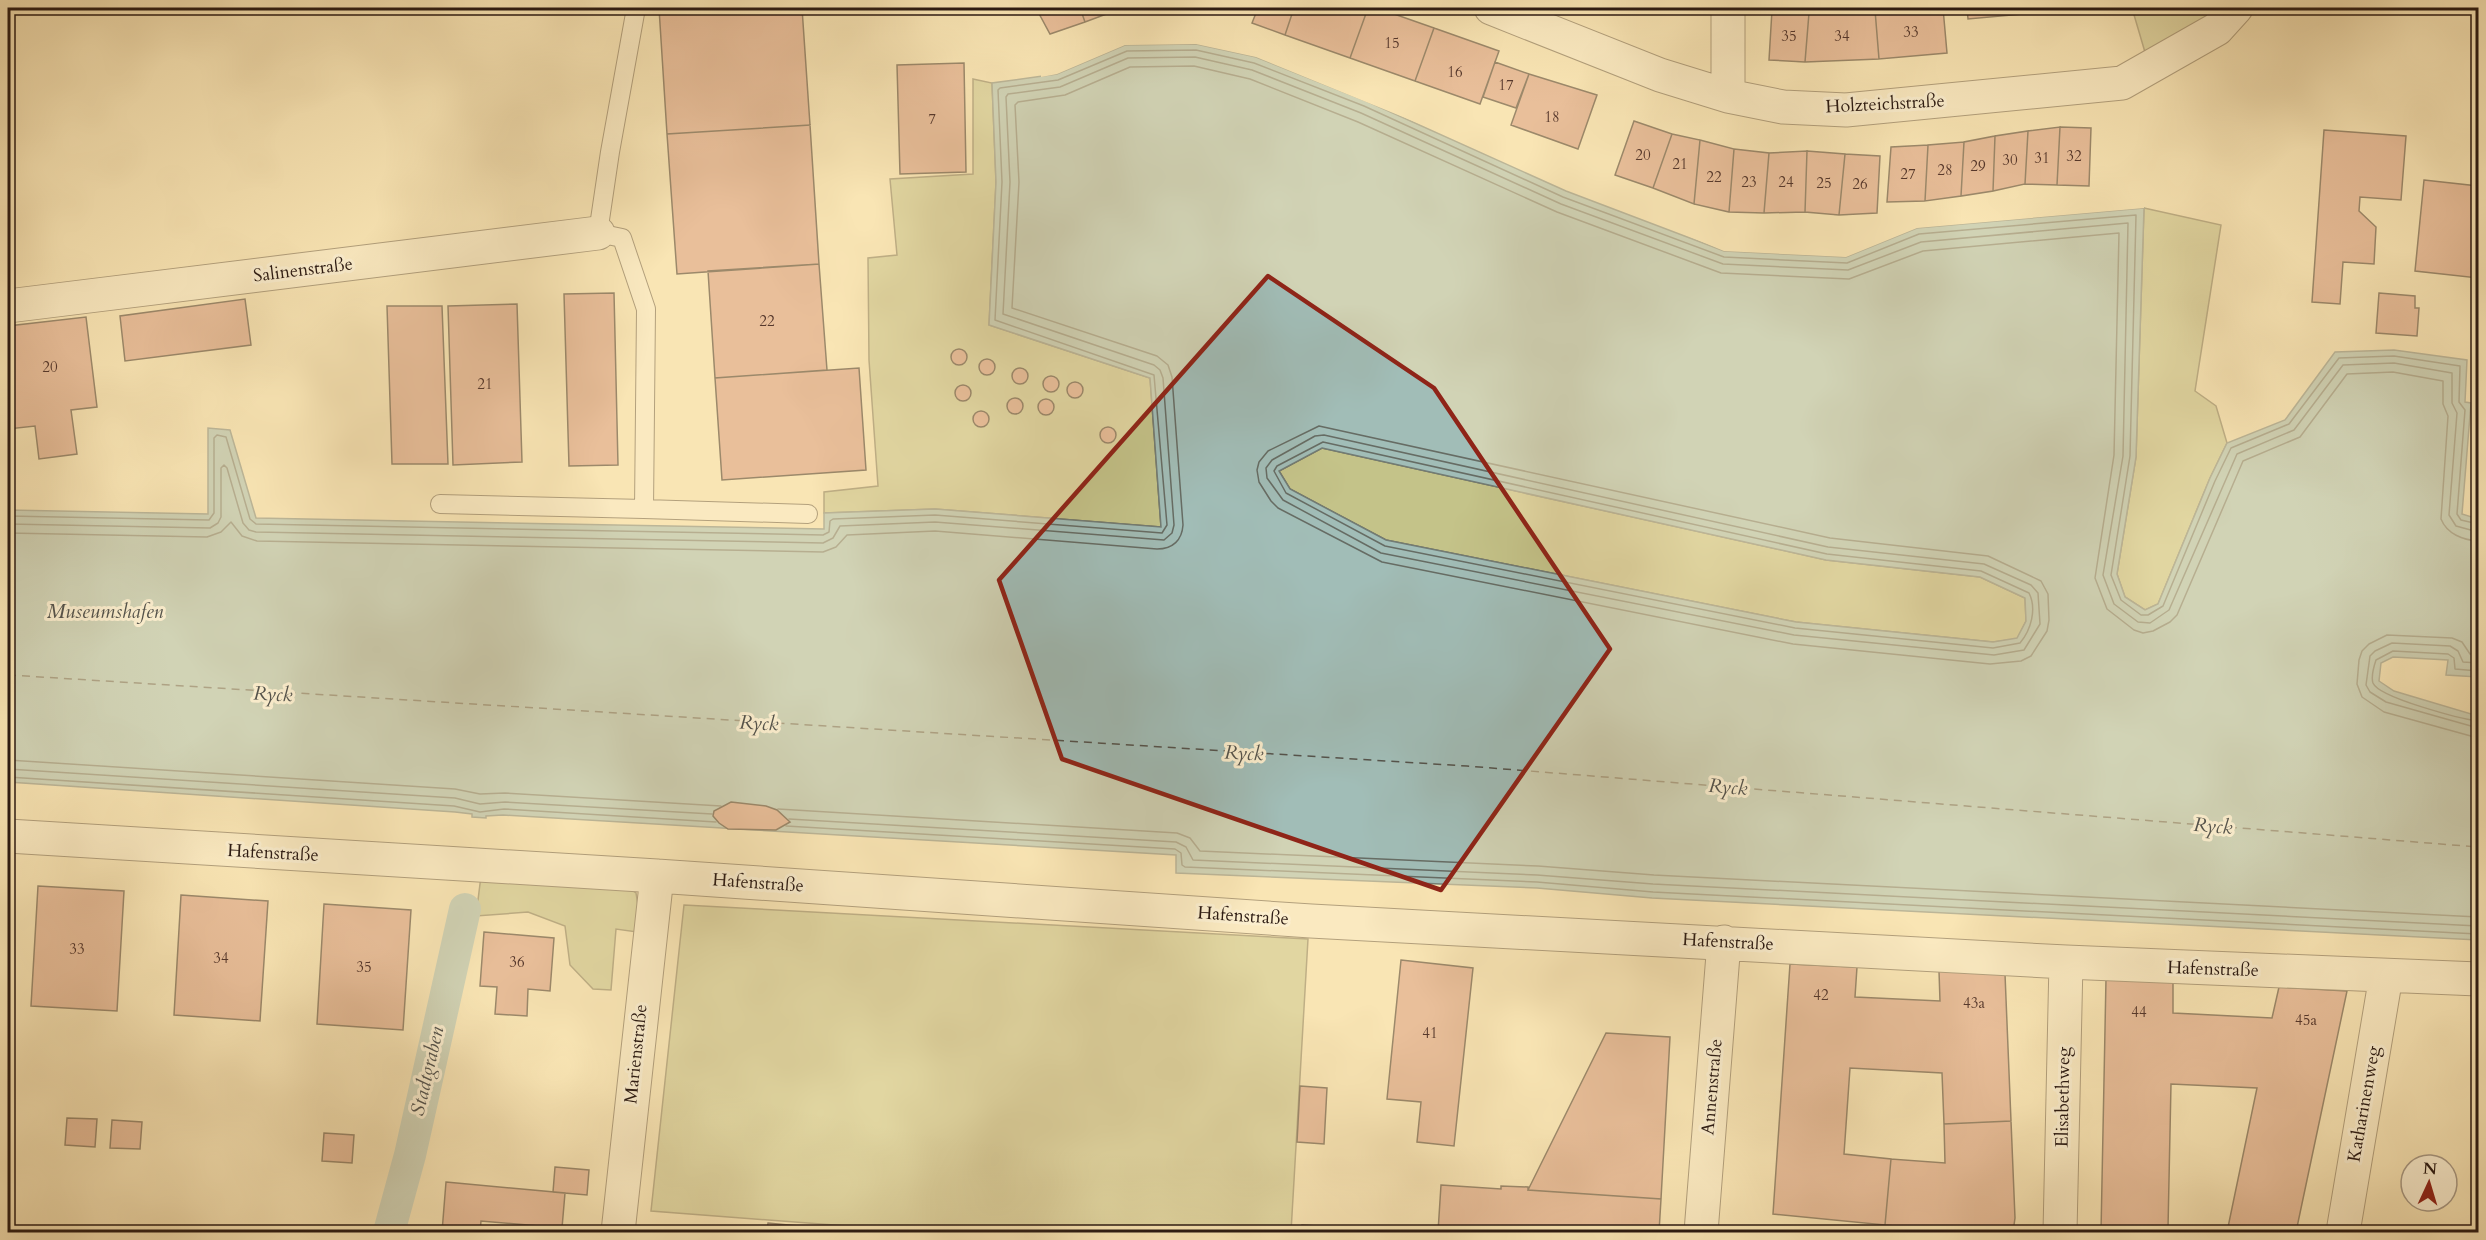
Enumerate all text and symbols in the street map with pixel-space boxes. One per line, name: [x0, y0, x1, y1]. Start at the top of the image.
house number: 33: [1903, 22, 1919, 42]
house number: 35: [1781, 26, 1797, 46]
house number: 34: [1834, 26, 1850, 46]
house number: 15: [1384, 33, 1400, 53]
house number: 16: [1447, 62, 1463, 82]
house number: 17: [1498, 75, 1514, 95]
street label: Holzteichstraße: [1825, 88, 1945, 120]
house number: 18: [1544, 107, 1560, 127]
house number: 7: [928, 109, 936, 129]
house number: 20: [1635, 145, 1651, 165]
house number: 32: [2066, 146, 2082, 166]
house number: 31: [2034, 148, 2050, 168]
house number: 30: [2002, 150, 2018, 170]
house number: 21: [1672, 154, 1688, 174]
house number: 29: [1970, 156, 1986, 176]
house number: 28: [1937, 160, 1953, 180]
house number: 27: [1900, 164, 1916, 184]
house number: 22: [1706, 167, 1722, 187]
house number: 23: [1741, 172, 1757, 192]
house number: 24: [1778, 172, 1794, 192]
house number: 25: [1816, 173, 1832, 193]
house number: 26: [1852, 174, 1868, 194]
street label: Salinenstraße: [252, 251, 354, 289]
house number: 22: [759, 311, 775, 331]
house number: 20: [42, 357, 58, 377]
house number: 21: [477, 374, 493, 394]
water label: Museumshafen: [47, 598, 164, 625]
water label: Ryck: [253, 679, 293, 709]
water label: Ryck: [739, 708, 779, 738]
water label: Ryck: [1224, 738, 1264, 768]
water label: Ryck: [1707, 772, 1749, 802]
water label: Ryck: [2192, 811, 2234, 841]
street label: Hafenstraße: [227, 838, 319, 868]
street label: Hafenstraße: [711, 867, 805, 899]
street label: Hafenstraße: [1196, 900, 1290, 932]
street label: Hafenstraße: [1682, 927, 1774, 957]
house number: 33: [69, 939, 85, 959]
house number: 34: [213, 948, 229, 968]
house number: 36: [509, 952, 525, 972]
street label: Hafenstraße: [2167, 955, 2259, 983]
house number: 35: [356, 957, 372, 977]
house number: 42: [1813, 985, 1829, 1005]
house number: 43a: [1963, 993, 1985, 1013]
house number: 44: [2131, 1002, 2147, 1022]
street label: Marienstraße: [618, 1003, 654, 1105]
house number: 45a: [2295, 1010, 2317, 1030]
water label: Stadtgraben: [404, 1023, 450, 1118]
house number: 41: [1422, 1023, 1438, 1043]
street label: Annenstraße: [1695, 1038, 1729, 1136]
street label: Katharinenweg: [2341, 1043, 2387, 1164]
street label: Elisabethweg: [2050, 1046, 2076, 1148]
north arrow: [2399, 1153, 2459, 1213]
text: N: [2422, 1158, 2438, 1180]

